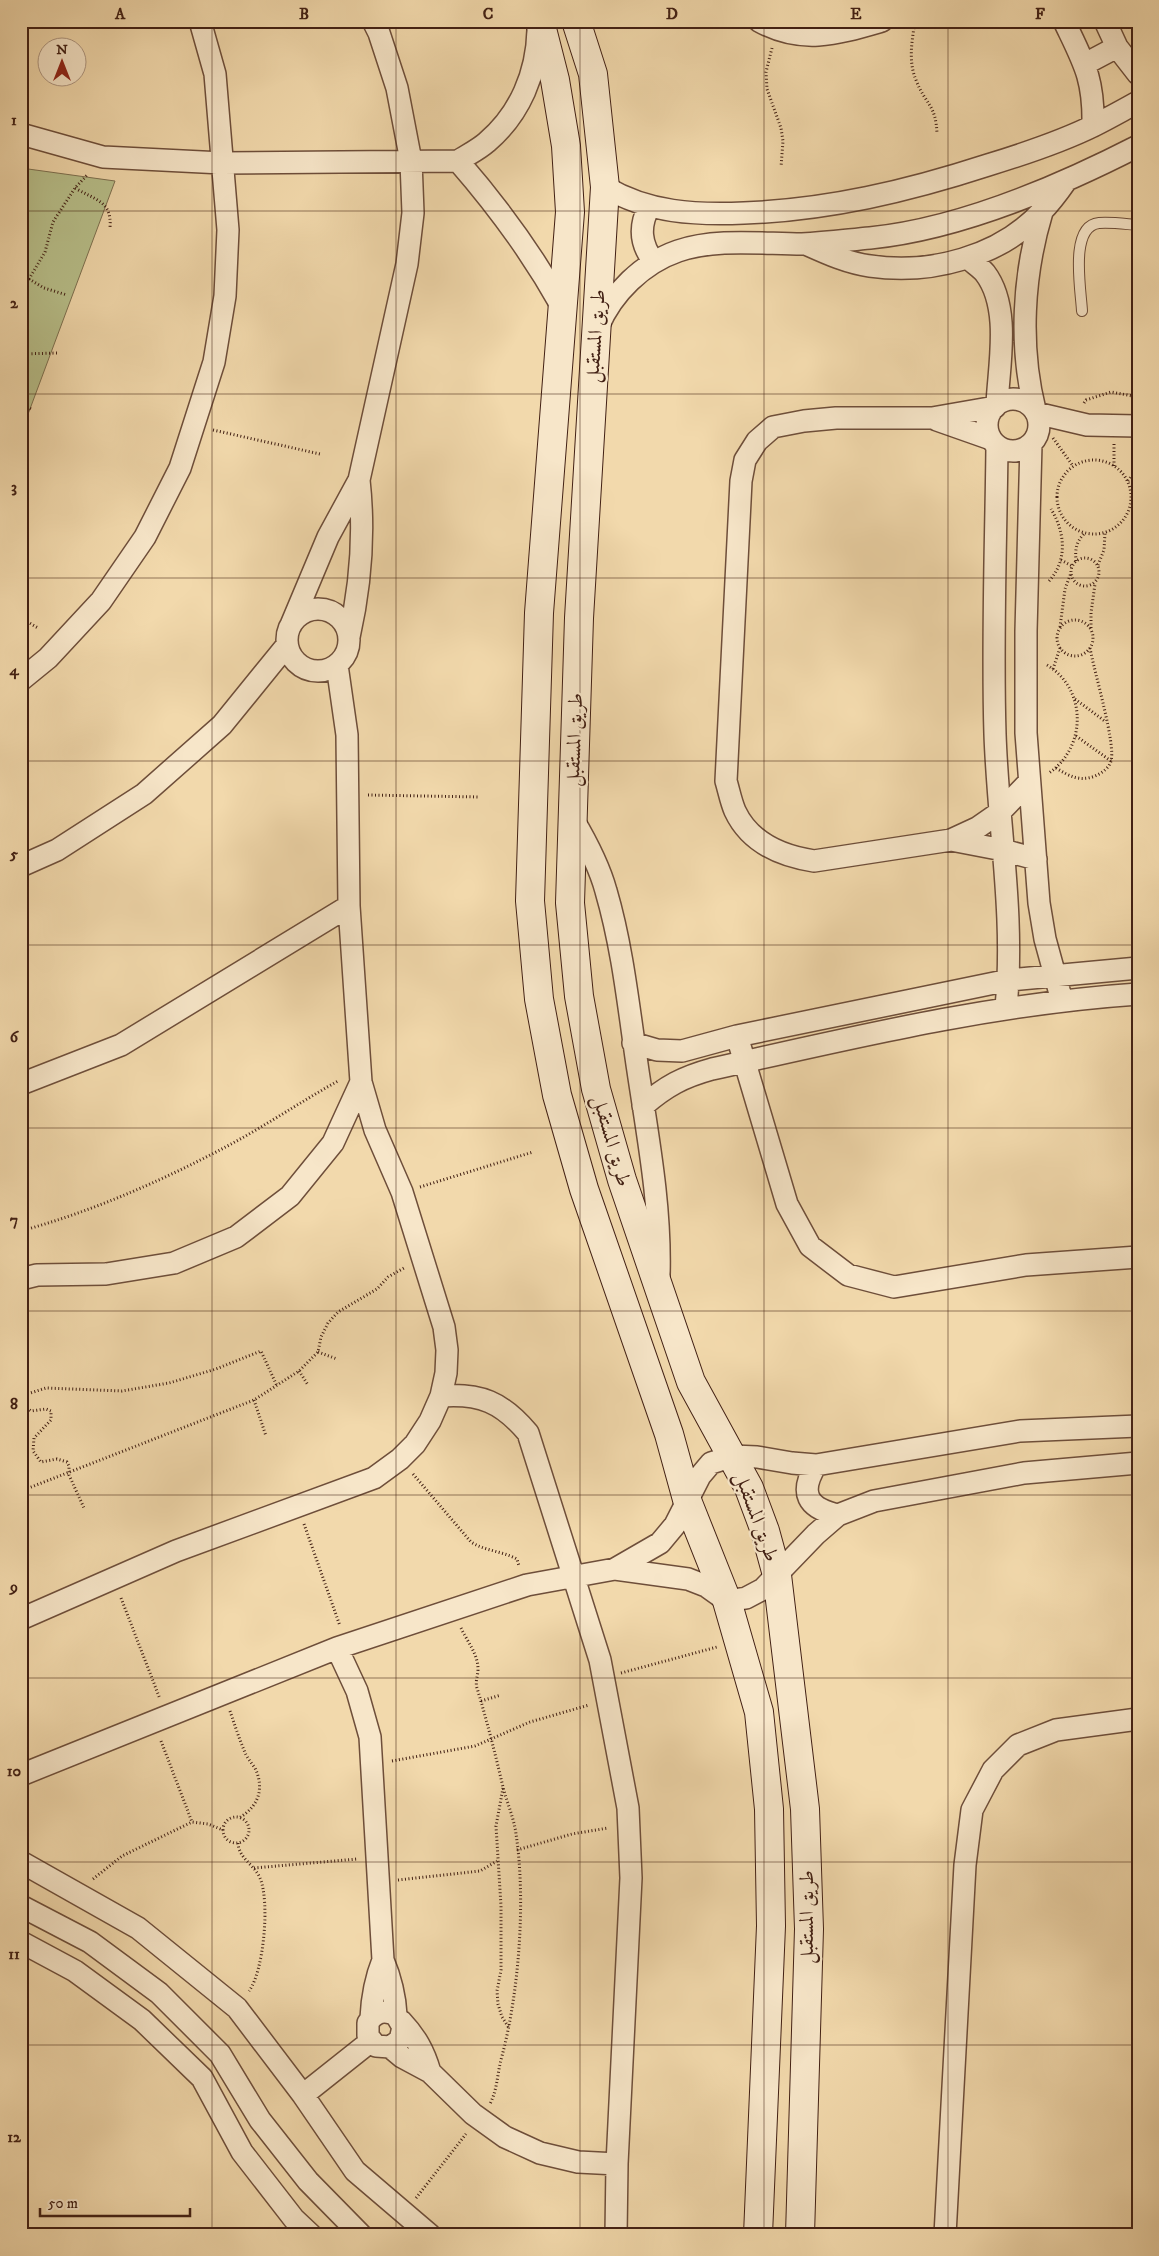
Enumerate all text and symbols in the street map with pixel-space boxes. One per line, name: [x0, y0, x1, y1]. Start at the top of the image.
text: A: [114, 4, 126, 24]
text: B: [299, 4, 309, 24]
text: C: [483, 4, 493, 24]
text: D: [666, 4, 678, 24]
text: E: [850, 4, 862, 24]
text: F: [1035, 4, 1045, 24]
north arrow: [38, 38, 88, 88]
text: N: [56, 41, 68, 59]
text: 1: [11, 110, 17, 130]
street label: طريق المستقبل: [580, 288, 613, 384]
text: 2: [10, 293, 19, 313]
text: 3: [11, 477, 17, 497]
text: 4: [8, 660, 19, 680]
street label: طريق المستقبل: [561, 693, 590, 787]
text: 5: [9, 844, 18, 864]
text: 6: [10, 1027, 20, 1047]
street label: طريق المستقبل: [585, 1092, 636, 1190]
text: 7: [10, 1210, 18, 1230]
text: 8: [10, 1394, 18, 1414]
street label: طريق المستقبل: [727, 1469, 784, 1566]
text: 9: [9, 1577, 18, 1597]
text: 10: [7, 1761, 22, 1781]
street label: طريق المستقبل: [795, 1870, 821, 1964]
text: 11: [8, 1944, 20, 1964]
text: 12: [7, 2127, 22, 2147]
scale bar: [40, 2186, 190, 2218]
text: 50 m: [48, 2194, 78, 2213]

